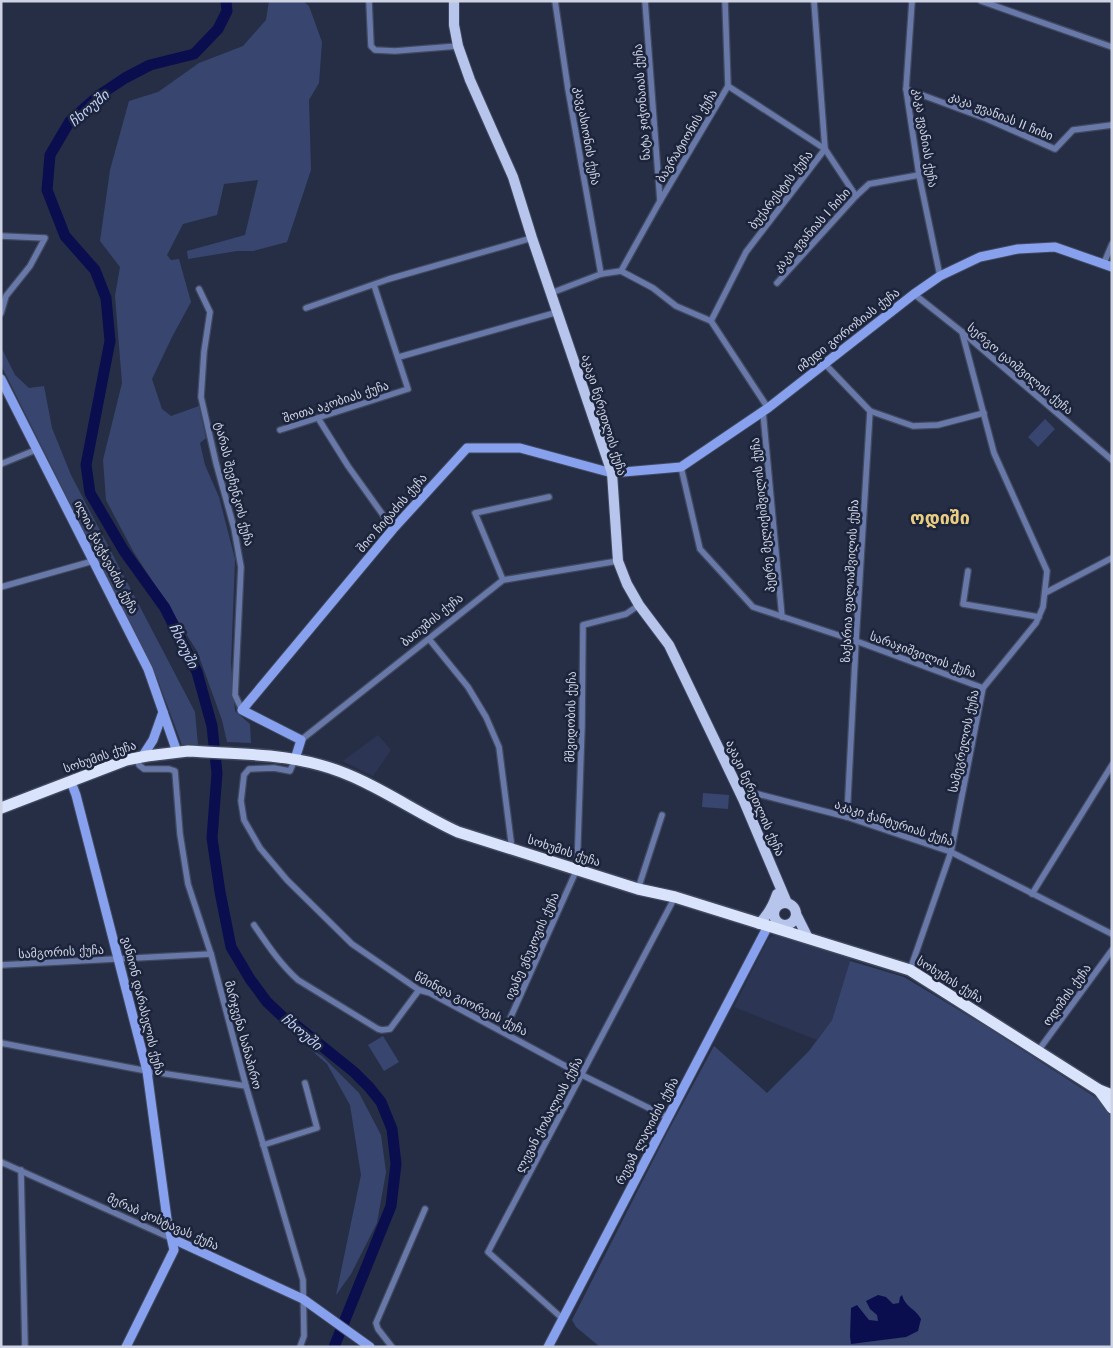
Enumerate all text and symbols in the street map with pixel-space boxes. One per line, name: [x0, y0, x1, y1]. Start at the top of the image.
street label: ნატა ჯიჭონაიას ქუჩა: [631, 43, 653, 161]
water label: ჩხოუში: [66, 86, 113, 130]
street label: კავკასიონის ქუჩა: [571, 86, 603, 186]
street label: ბაგრატიონის ქუჩა: [654, 87, 720, 185]
street label: კაკა ჟვანიას ქუჩა: [910, 87, 940, 189]
street label: კაკა ჟვანიას II ჩიხი: [947, 89, 1055, 143]
street label: ბუქარესტის ქუჩა: [746, 148, 816, 232]
street label: კაკა ჟვანიას I ჩიხი: [771, 185, 853, 275]
street label: იმედი გოროზიას ქუჩა: [794, 285, 902, 375]
street label: სერგო ცაიშვილის ქუჩა: [964, 321, 1076, 417]
street label: აკაკი წერეთლის ქუჩა: [579, 353, 629, 477]
street label: შოთა აკობიას ქუჩა: [281, 378, 391, 426]
street label: ტარას შევჩენკოს ქუჩა: [212, 421, 256, 547]
street label: პეტრე მელიქიშვილის ქუჩა: [748, 437, 778, 593]
street label: შიო ჩიტაძის ქუჩა: [354, 471, 430, 555]
street label: ილია ჭავჭავაძის ქუჩა: [71, 498, 141, 616]
street label: ზაქარია ფალიაშვილის ქუჩა: [839, 499, 861, 663]
district label: ოდიში: [910, 507, 970, 528]
street label: ბათუმის ქუჩა: [398, 591, 466, 649]
water label: ჩხოუში: [166, 621, 202, 671]
street label: სარაჯიშვილის ქუჩა: [868, 629, 978, 681]
street label: მშვიდობის ქუჩა: [563, 671, 579, 763]
street label: სამეგრელოს ქუჩა: [946, 688, 982, 794]
street label: სოხუმის ქუჩა: [62, 738, 138, 776]
street label: აკაკი წერეთლის ქუჩა: [723, 738, 787, 858]
street label: აკაკი ჭანტურიას ქუჩა: [833, 797, 955, 849]
street label: სოხუმის ქუჩა: [526, 833, 602, 869]
street label: ივანე ვნუკოვის ქუჩა: [502, 890, 562, 1002]
street label: ვანიონ დარასელის ქუჩა: [119, 935, 167, 1077]
street label: სამგორის ქუჩა: [18, 943, 104, 961]
street label: სოხუმის ქუჩა: [914, 954, 986, 1006]
street label: ოდიშის ქუჩა: [1040, 961, 1094, 1029]
street label: წმინდა გიორგის ქუჩა: [412, 969, 530, 1039]
street label: მარჯვენა სანაპირო: [222, 979, 264, 1091]
water label: ჩხოუში: [279, 1011, 326, 1054]
street label: ლევან ქობალიას ქუჩა: [513, 1055, 585, 1175]
street label: რევაზ ლაღიძის ქუჩა: [613, 1075, 681, 1187]
street label: მერაბ კოსტავას ქუჩა: [105, 1191, 221, 1253]

